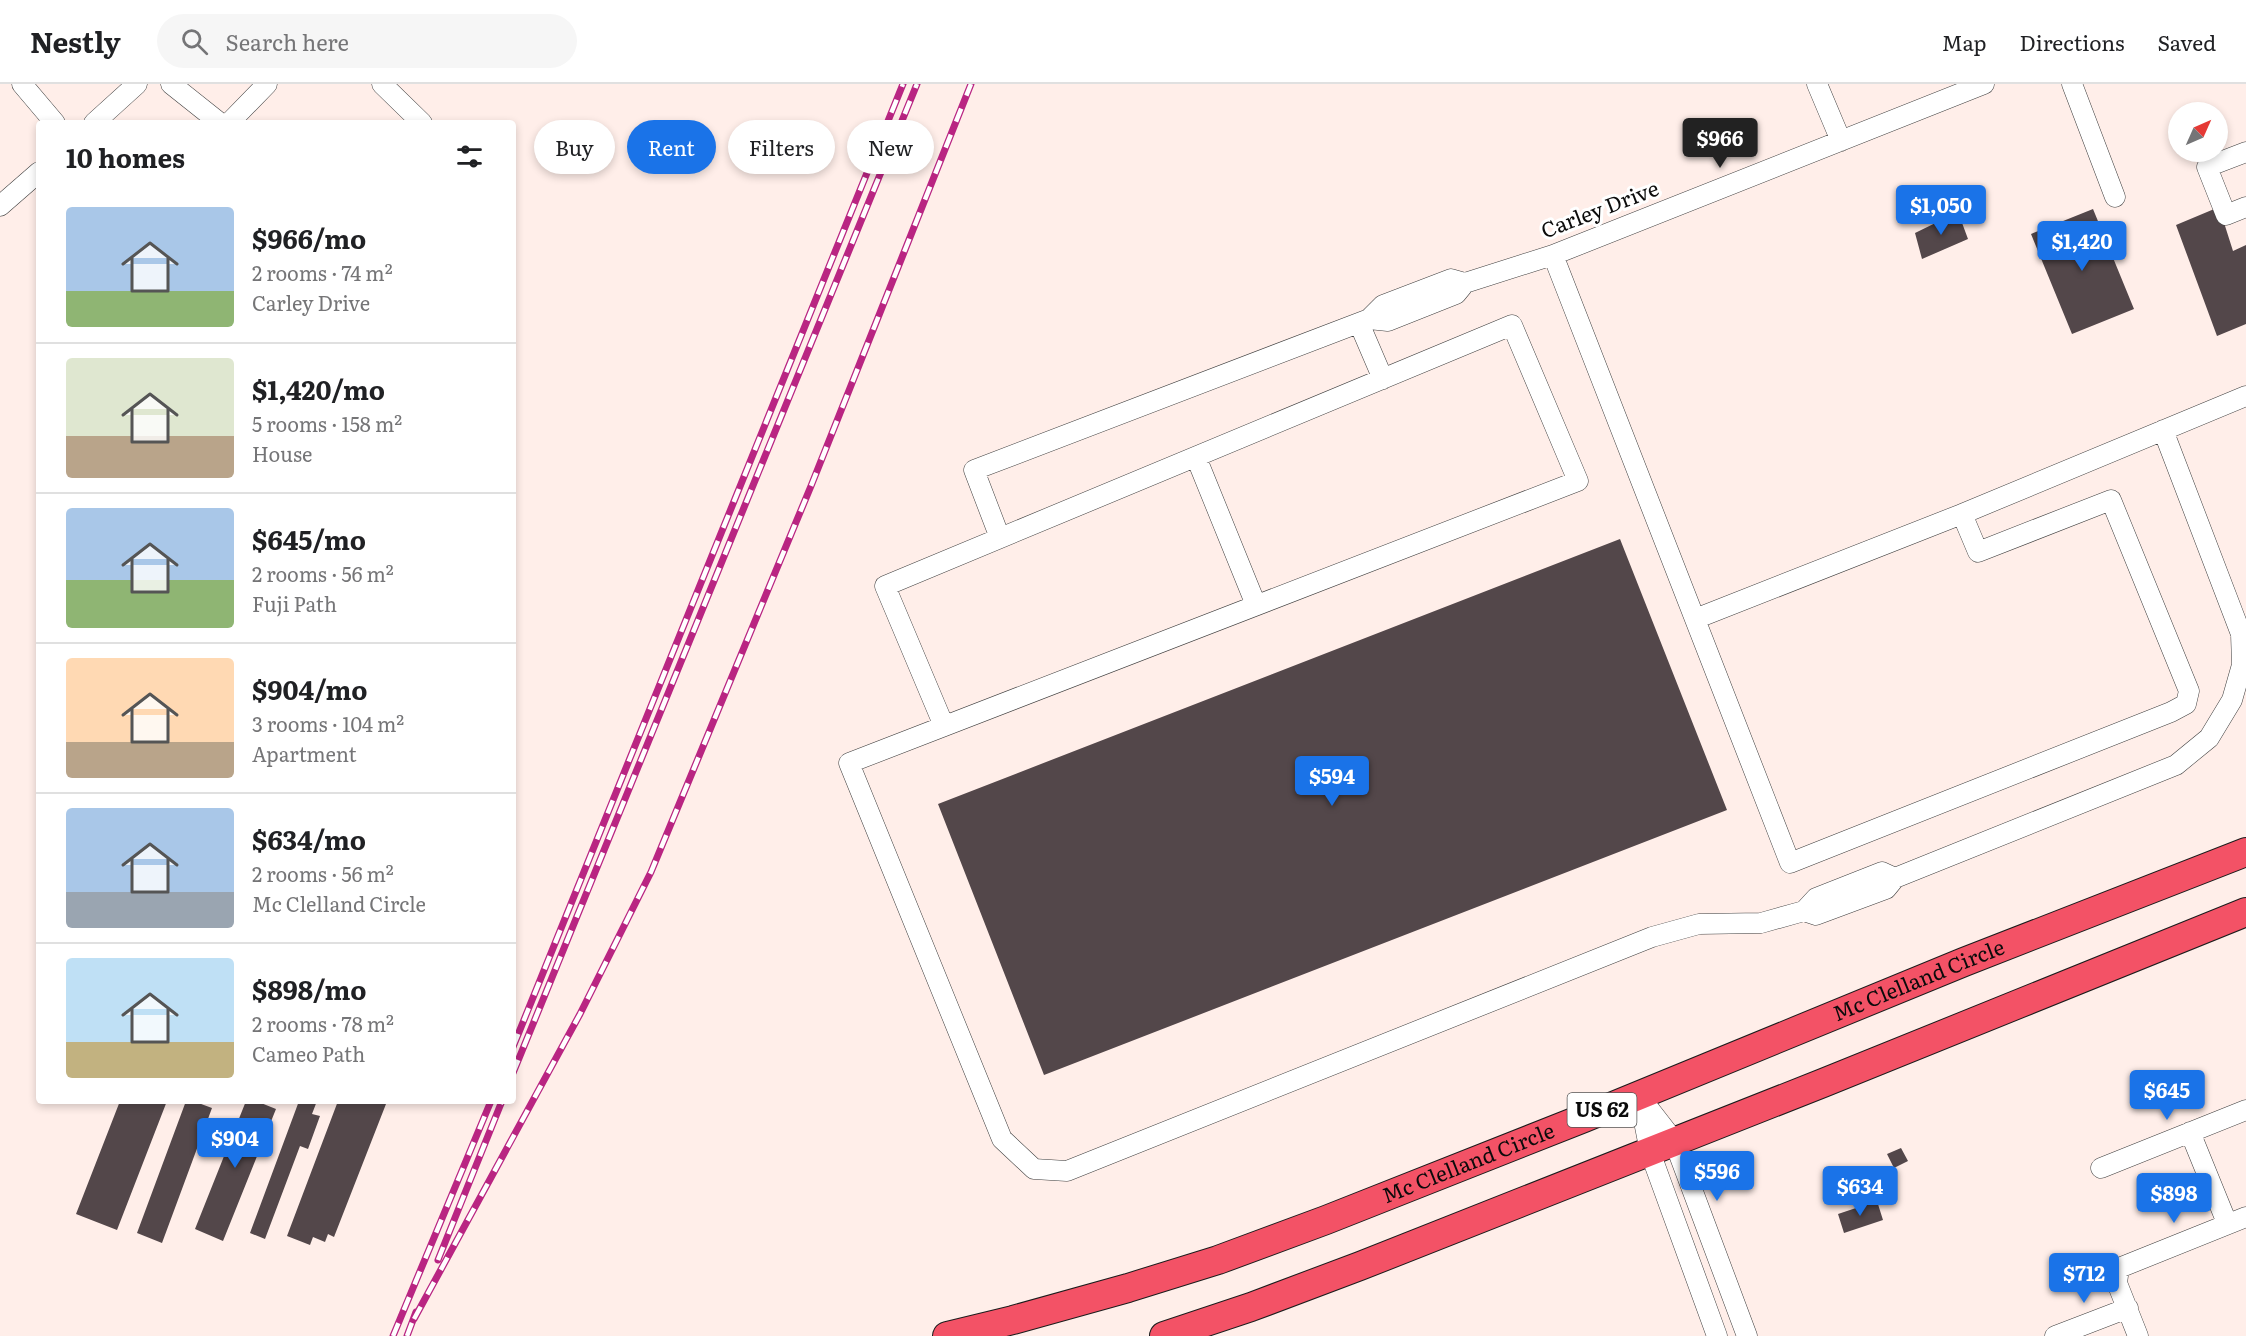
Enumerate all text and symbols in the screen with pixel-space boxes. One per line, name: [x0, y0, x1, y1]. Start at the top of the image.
search box: [157, 14, 577, 68]
text: Nestly: [30, 20, 121, 62]
icon: search: [178, 25, 211, 58]
text: Search here: [226, 25, 349, 58]
text: Map: [1942, 26, 1987, 57]
text: Directions: [2020, 26, 2125, 57]
text: Saved: [2158, 26, 2216, 57]
north arrow: [2168, 102, 2228, 162]
map controls: [2168, 102, 2228, 162]
pin: $966: [1684, 118, 1756, 169]
chip: Buy: [534, 120, 615, 174]
chip: Rent: [627, 120, 716, 174]
chip: Filters: [728, 120, 835, 174]
chip: New: [847, 120, 934, 174]
text: $966: [1697, 122, 1743, 152]
text: 10 homes: [66, 137, 185, 176]
icon: filters: [453, 140, 486, 173]
street label: Carley Drive: [1536, 171, 1663, 244]
pin: $1,050: [1892, 185, 1990, 236]
text: $1,050: [1910, 189, 1972, 219]
text: $966/mo: [252, 218, 366, 257]
pin: $1,420: [2033, 221, 2131, 272]
text: $1,420: [2051, 225, 2113, 255]
icon: home: [114, 231, 186, 303]
text: 2 rooms · 74 m²: [252, 257, 393, 287]
text: Carley Drive: [252, 287, 370, 317]
text: $1,420/mo: [252, 369, 385, 408]
icon: home: [114, 382, 186, 454]
text: 5 rooms · 158 m²: [252, 408, 402, 438]
text: House: [252, 438, 312, 468]
text: $645/mo: [252, 519, 366, 558]
icon: home: [114, 532, 186, 604]
text: 2 rooms · 56 m²: [252, 558, 394, 588]
text: Fuji Path: [252, 588, 337, 618]
text: $904/mo: [252, 669, 368, 708]
icon: home: [114, 682, 186, 754]
text: 3 rooms · 104 m²: [252, 708, 404, 738]
text: Apartment: [252, 738, 357, 768]
pin: $594: [1296, 756, 1368, 807]
text: $594: [1309, 760, 1355, 790]
text: $634/mo: [252, 819, 366, 858]
icon: home: [114, 832, 186, 904]
text: 2 rooms · 56 m²: [252, 858, 394, 888]
text: Mc Clelland Circle: [252, 888, 426, 918]
street label: Mc Clelland Circle: [1827, 930, 2008, 1027]
text: $898/mo: [252, 969, 366, 1008]
icon: home: [114, 982, 186, 1054]
text: 2 rooms · 78 m²: [252, 1008, 394, 1038]
text: Cameo Path: [252, 1038, 365, 1068]
pin: $645: [2131, 1070, 2203, 1121]
text: $645: [2144, 1074, 2190, 1104]
road number: US 62: [1568, 1093, 1636, 1127]
street label: Mc Clelland Circle: [1377, 1113, 1558, 1209]
pin: $904: [199, 1118, 271, 1169]
text: $904: [211, 1122, 259, 1152]
pin: $596: [1681, 1151, 1753, 1202]
text: $596: [1694, 1155, 1740, 1185]
pin: $634: [1824, 1166, 1896, 1217]
text: $634: [1837, 1170, 1883, 1200]
pin: $898: [2138, 1173, 2210, 1224]
text: $898: [2151, 1177, 2197, 1207]
pin: $712: [2048, 1253, 2120, 1304]
text: $712: [2063, 1257, 2105, 1287]

